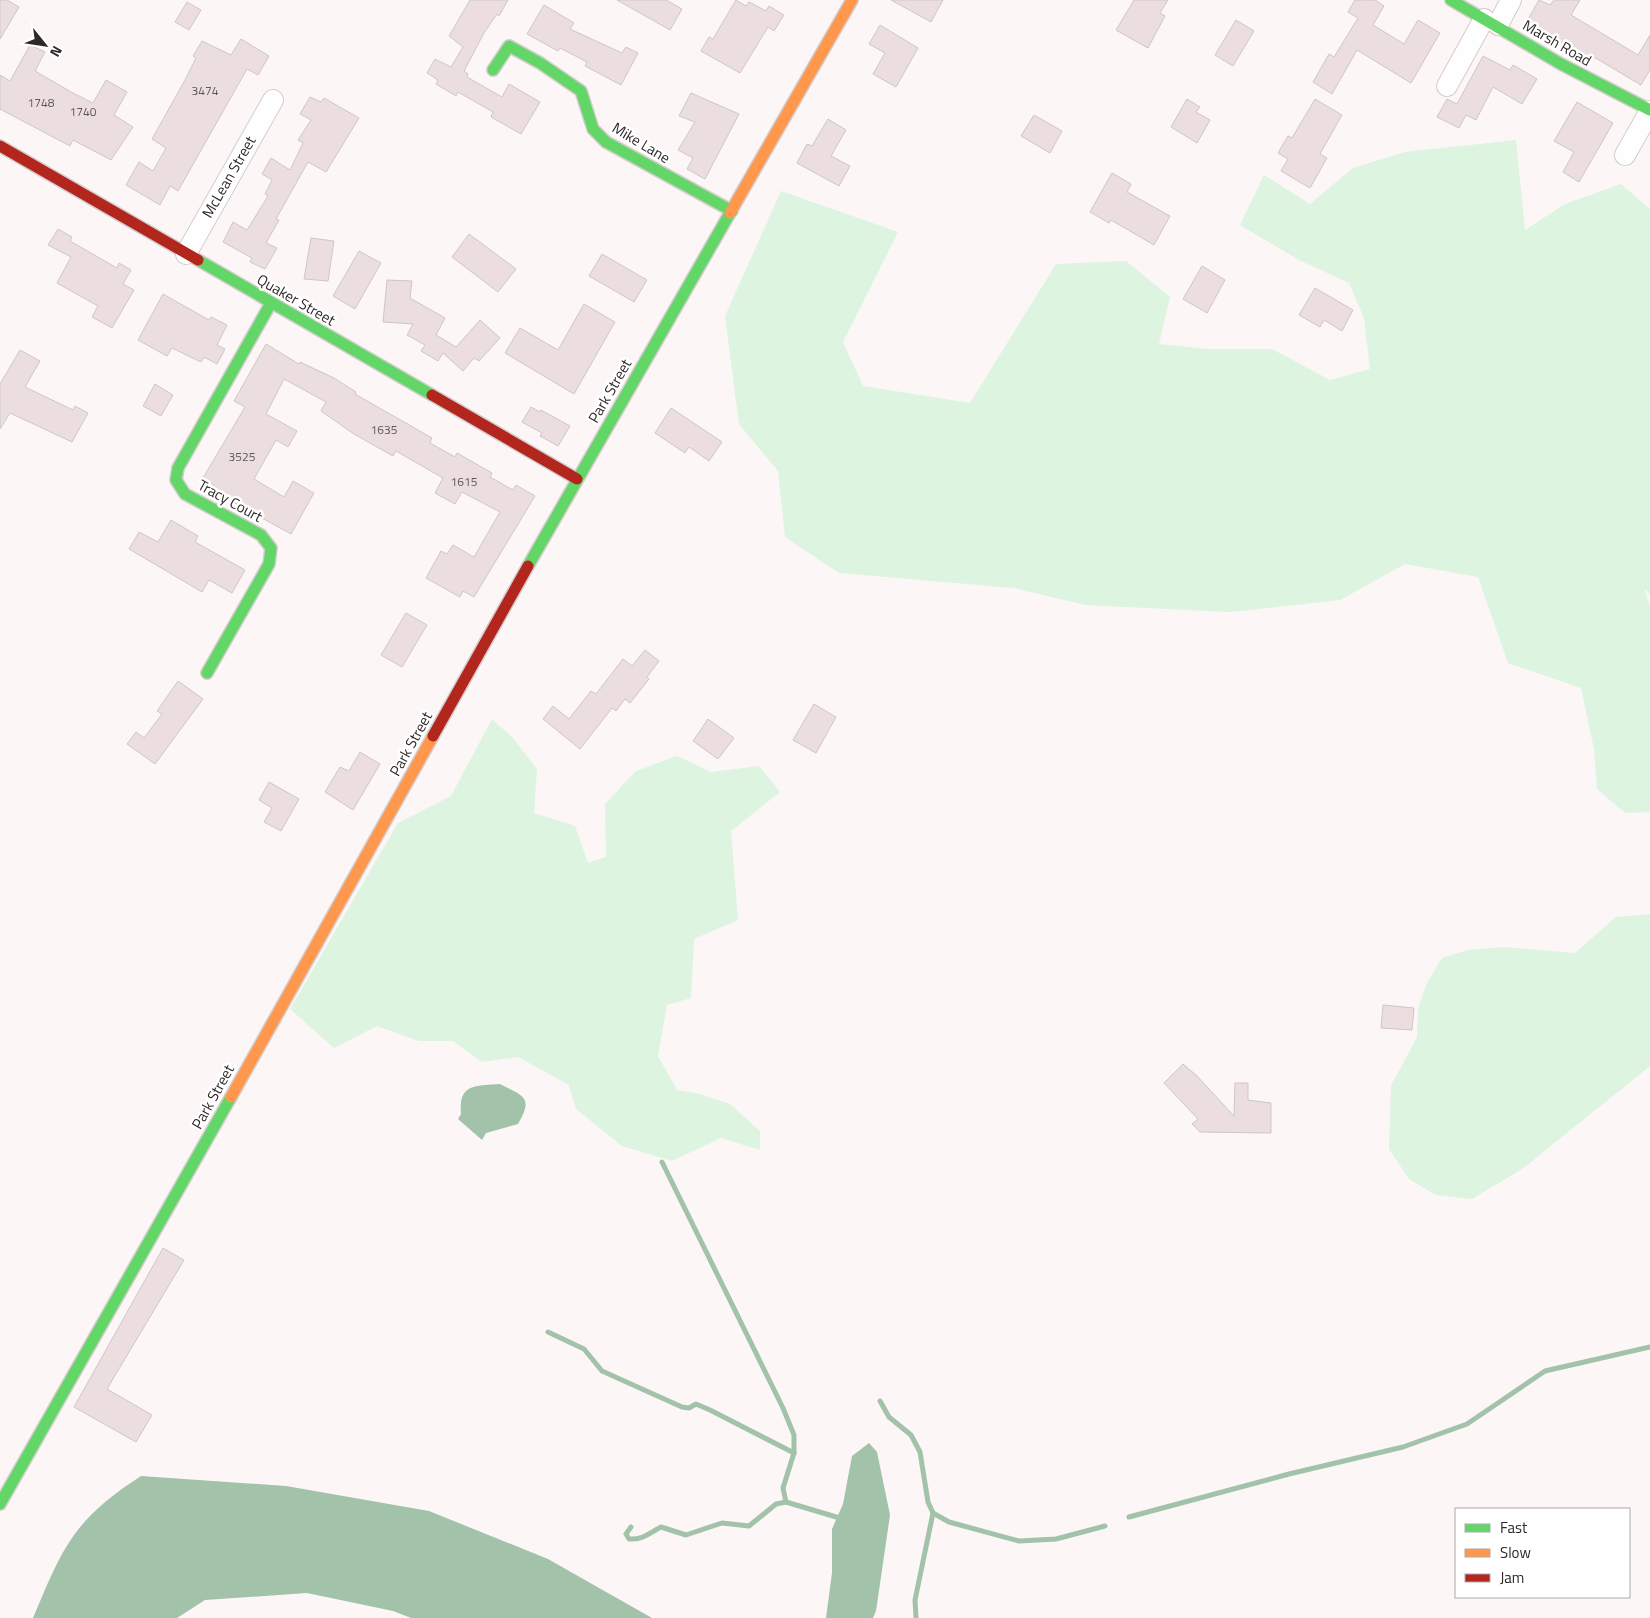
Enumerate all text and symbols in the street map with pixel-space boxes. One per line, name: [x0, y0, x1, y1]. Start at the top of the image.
street label: Marsh Road: [1519, 14, 1596, 72]
north arrow: [20, 20, 70, 70]
text: N: [45, 42, 68, 61]
house number: 3474: [192, 81, 219, 100]
house number: 1748: [28, 93, 55, 112]
house number: 1740: [70, 102, 97, 121]
street label: Mike Lane: [608, 116, 675, 169]
street label: McLean Street: [196, 131, 262, 222]
street label: Quaker Street: [253, 268, 340, 332]
street label: Park Street: [582, 354, 638, 427]
house number: 1635: [371, 420, 398, 439]
house number: 3525: [229, 447, 256, 466]
house number: 1615: [451, 472, 478, 491]
street label: Tracy Court: [194, 473, 267, 528]
street label: Park Street: [383, 707, 438, 780]
street label: Park Street: [185, 1060, 240, 1133]
legend: [1455, 1508, 1630, 1598]
text: Fast: [1500, 1516, 1528, 1539]
text: Slow: [1500, 1541, 1531, 1564]
text: Jam: [1500, 1566, 1524, 1589]

